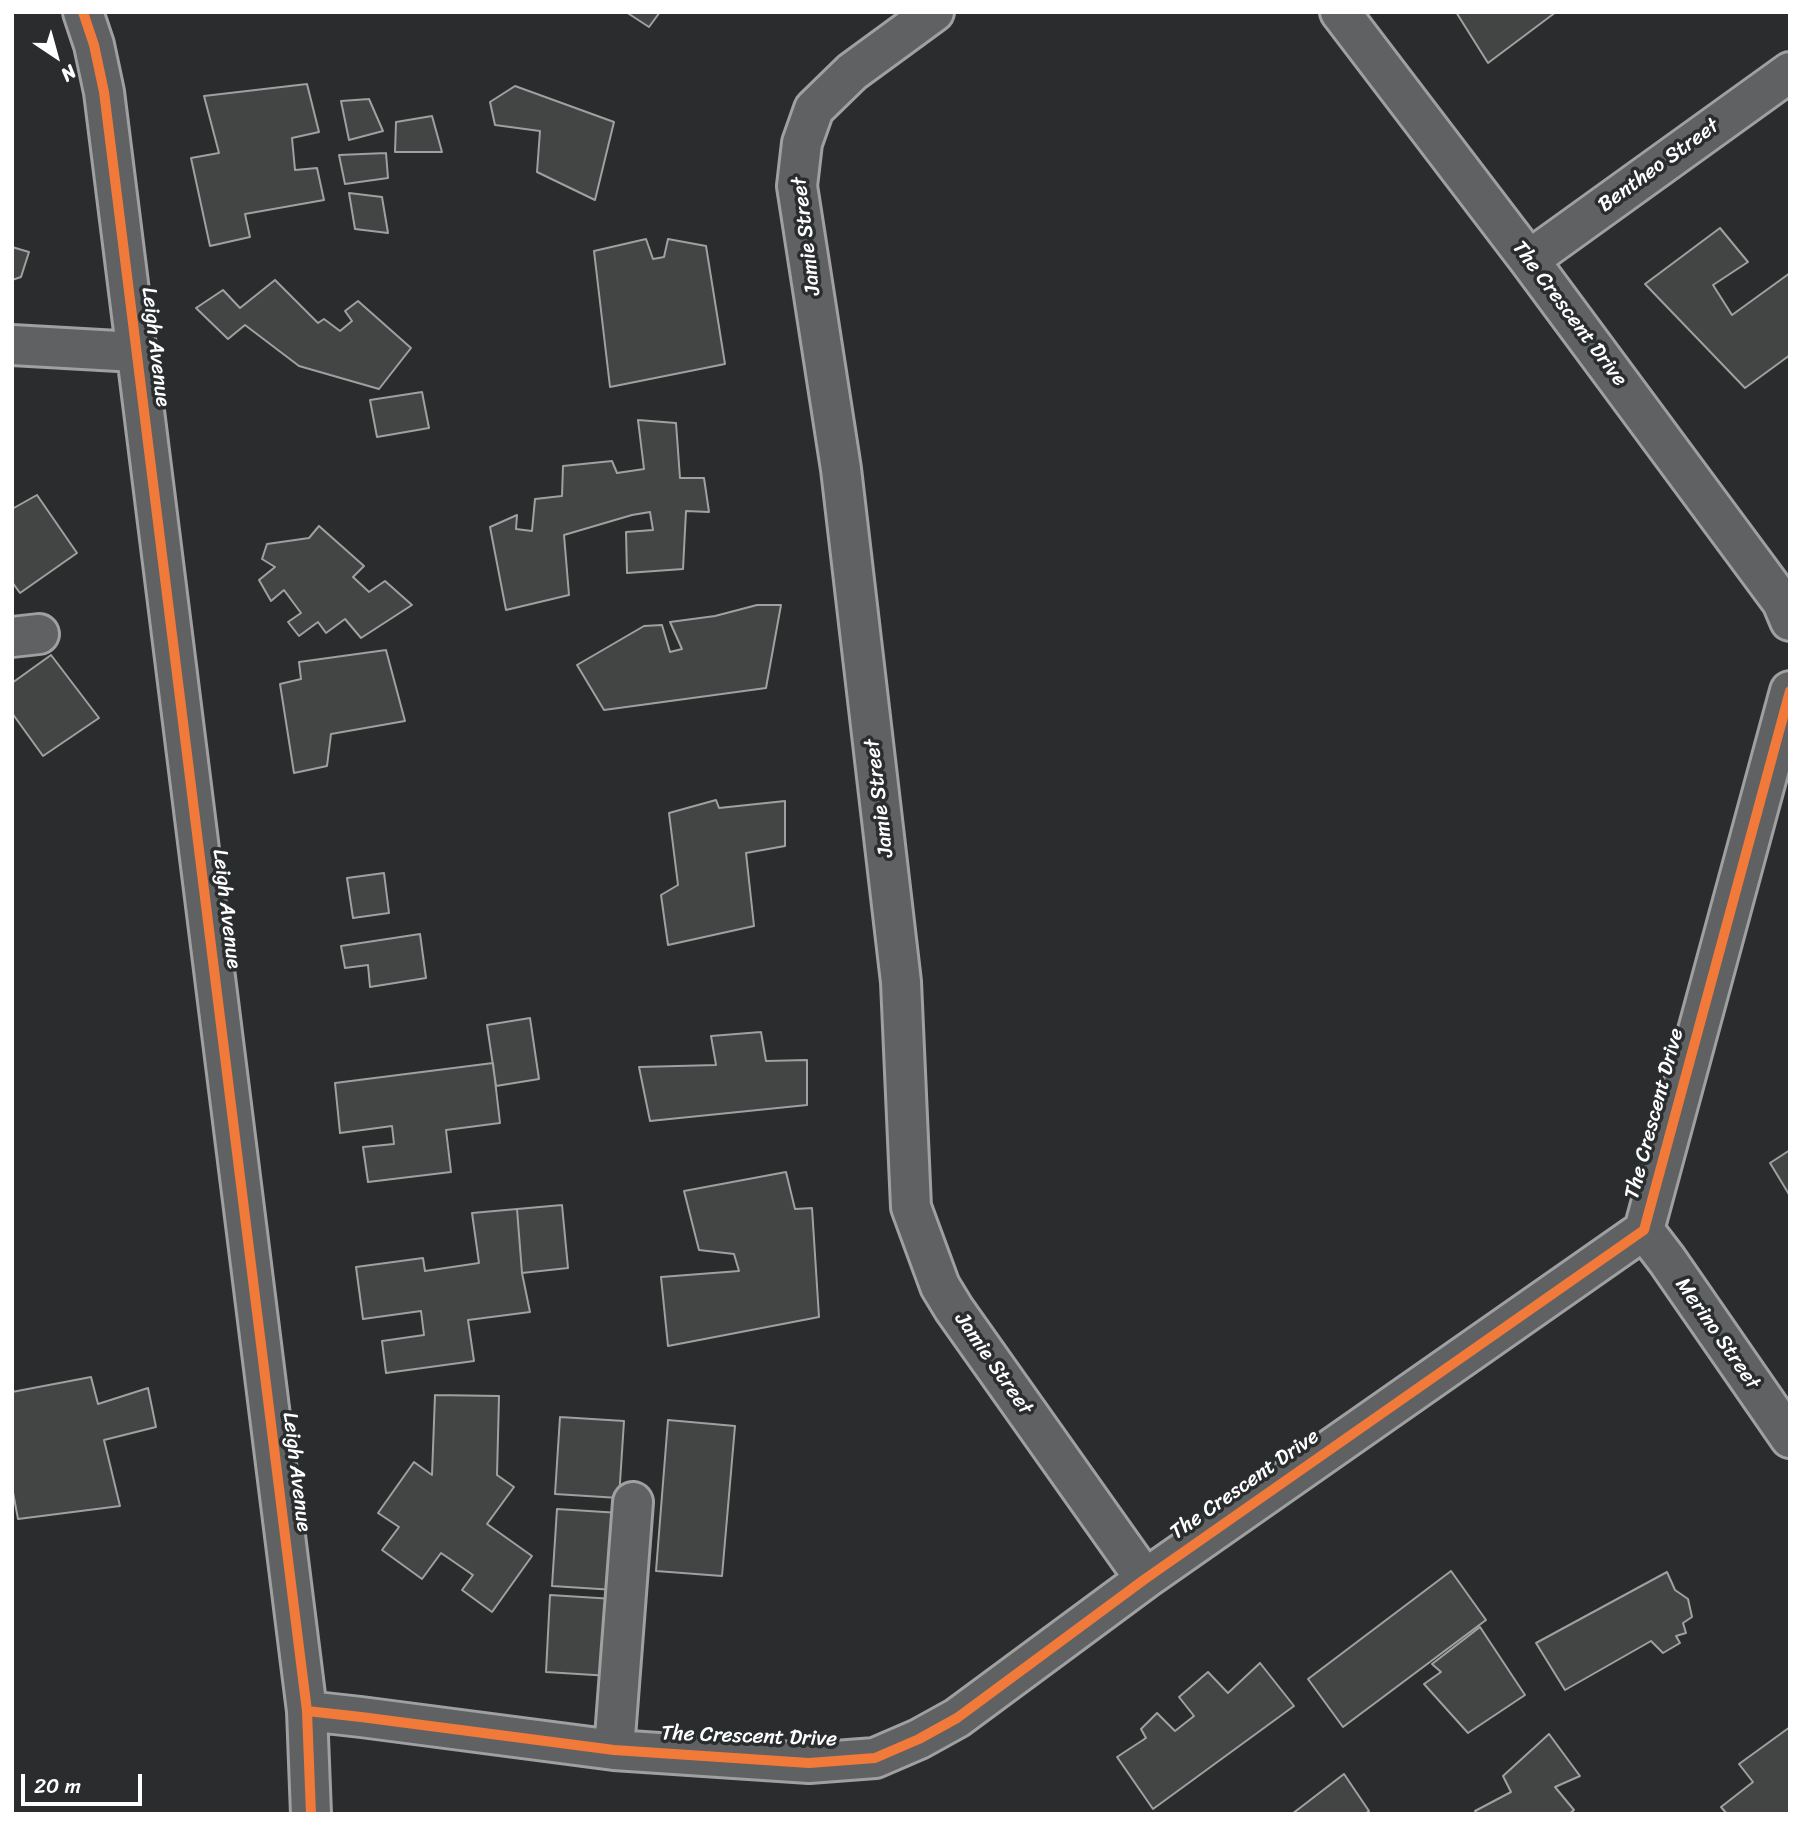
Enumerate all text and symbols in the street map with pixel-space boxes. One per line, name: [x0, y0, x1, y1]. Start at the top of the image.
north arrow: [21, 21, 91, 91]
text: N: [54, 56, 84, 91]
street label: Bentheo Street: [1594, 114, 1724, 218]
street label: Jamie Street: [787, 175, 827, 297]
street label: The Crescent Drive: [1506, 236, 1632, 392]
street label: Leigh Avenue: [135, 286, 175, 408]
street label: Jamie Street: [860, 737, 900, 859]
street label: Leigh Avenue: [206, 848, 246, 970]
street label: The Crescent Drive: [1620, 1026, 1690, 1202]
street label: Merino Street: [1669, 1273, 1765, 1395]
street label: Jamie Street: [949, 1308, 1037, 1420]
street label: Leigh Avenue: [276, 1411, 316, 1533]
street label: The Crescent Drive: [1166, 1424, 1324, 1546]
street label: The Crescent Drive: [661, 1721, 837, 1753]
scale bar: [24, 1759, 145, 1803]
text: 20 m: [34, 1767, 81, 1805]

